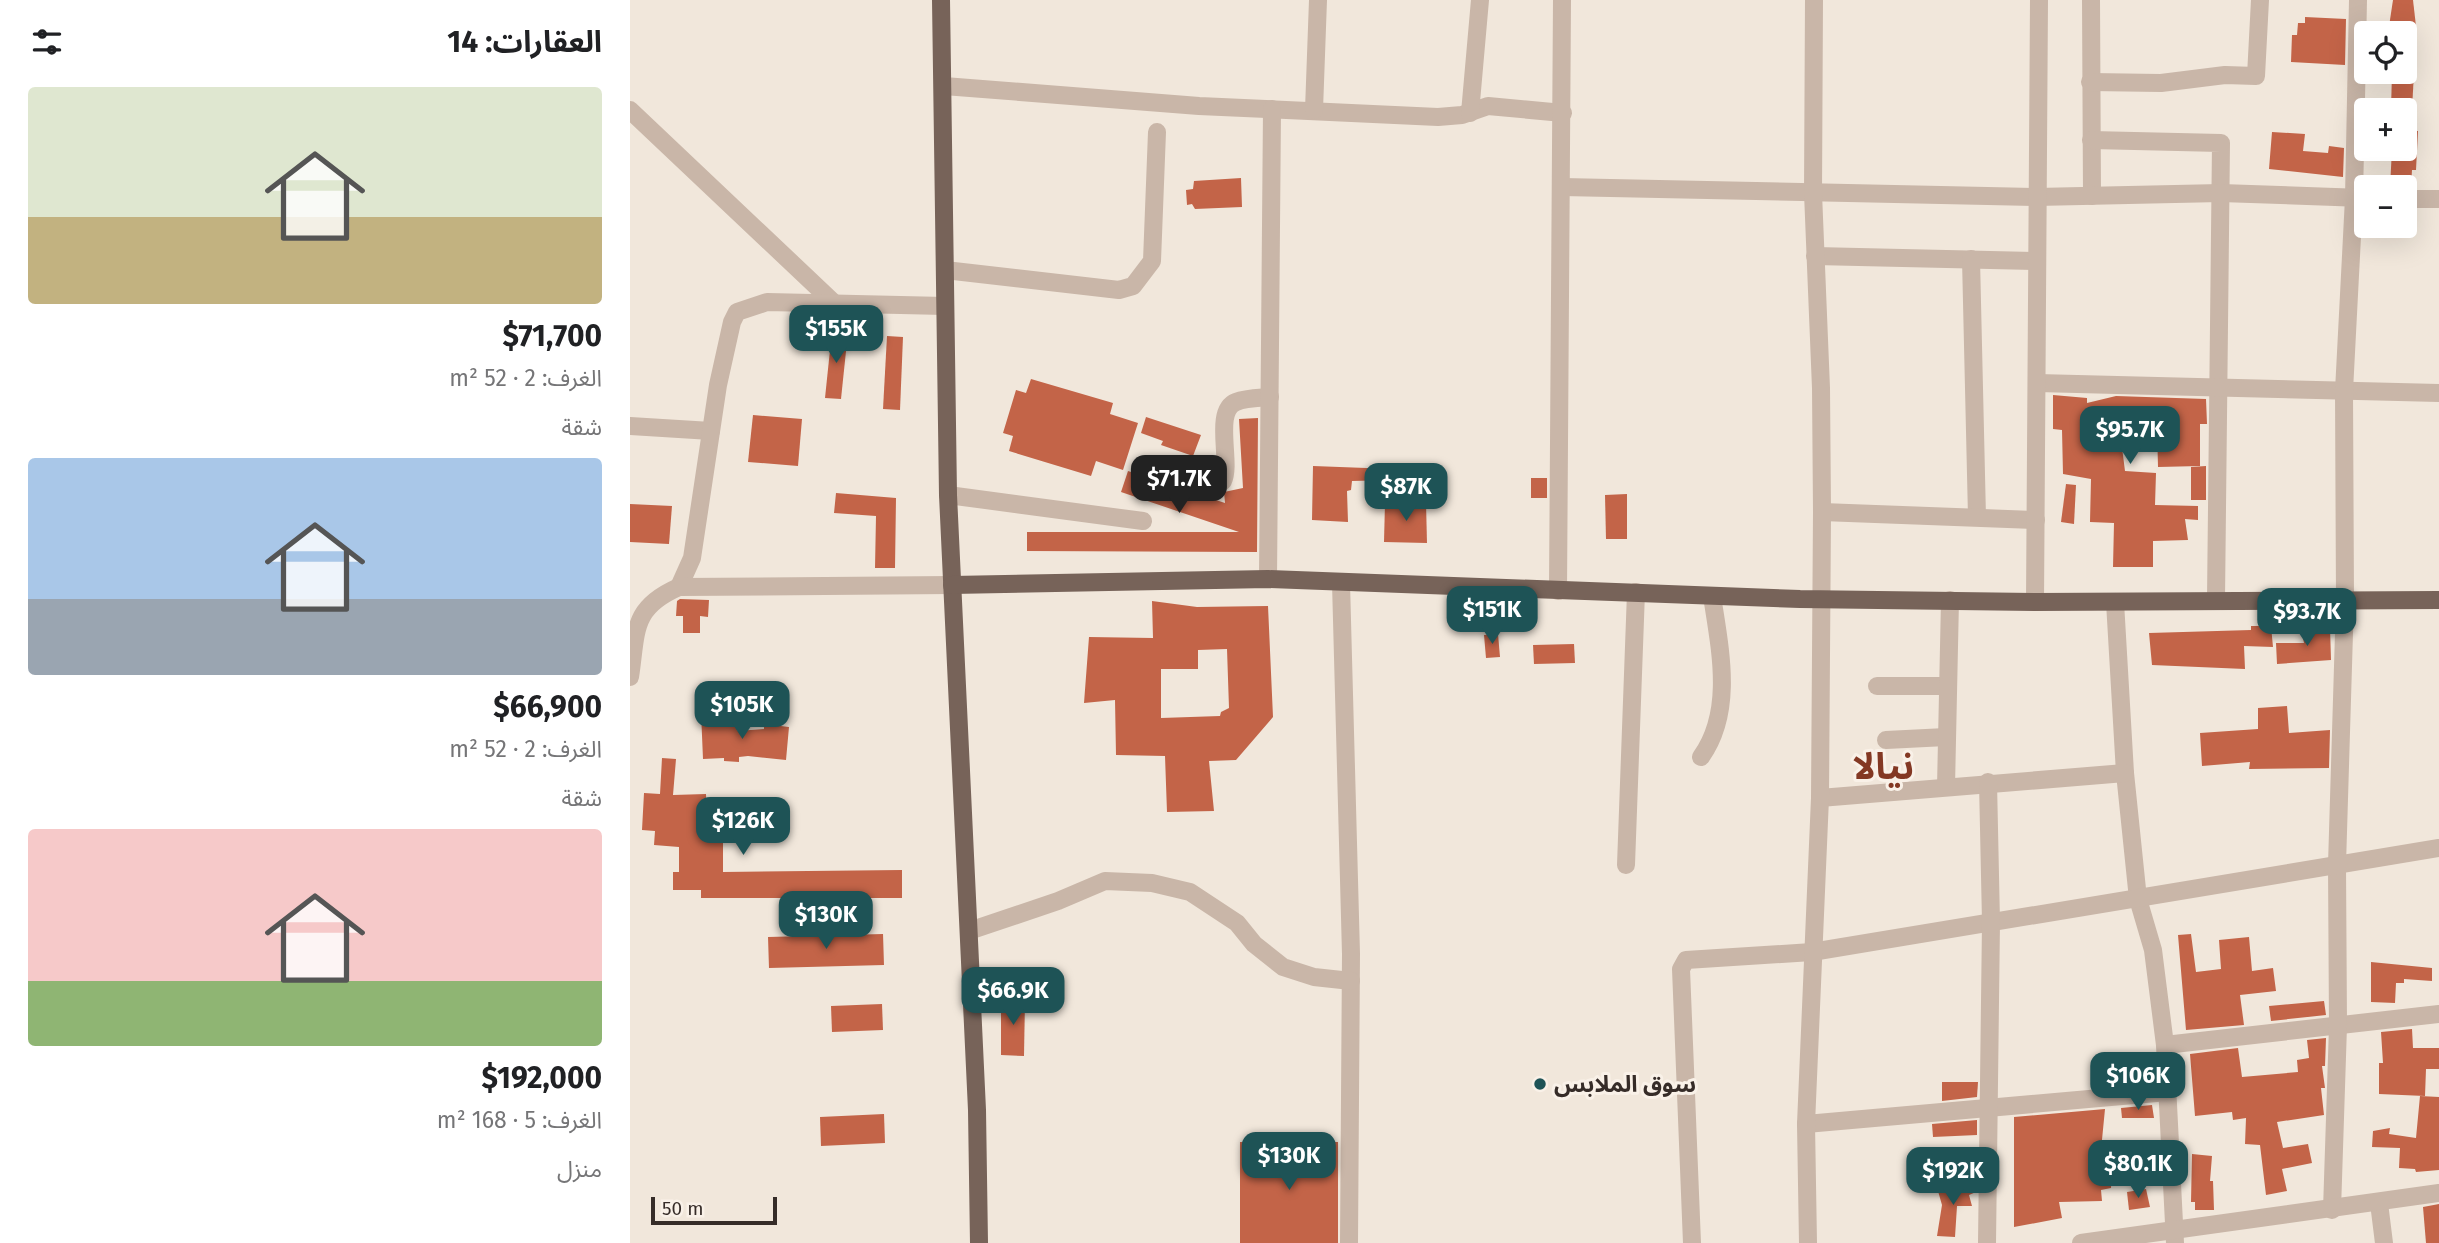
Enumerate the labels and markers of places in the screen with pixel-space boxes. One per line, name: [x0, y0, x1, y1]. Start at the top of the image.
pin: $155K: [787, 306, 885, 365]
pin: $95.7K: [2073, 406, 2187, 466]
pin: $71.7K: [1122, 456, 1236, 515]
pin: $87K: [1365, 463, 1447, 523]
pin: $151K: [1443, 586, 1541, 646]
pin: $93.7K: [2250, 588, 2364, 648]
pin: $105K: [693, 682, 791, 741]
pin: $126K: [694, 798, 792, 857]
pin: $130K: [777, 892, 875, 951]
pin: $66.9K: [956, 968, 1070, 1027]
pin: $106K: [2089, 1052, 2187, 1112]
place label: سوق الملابس: [1554, 1070, 1696, 1098]
marker: سوق الملابس: [1532, 1076, 1548, 1092]
pin: $130K: [1240, 1132, 1338, 1192]
pin: $80.1K: [2081, 1140, 2195, 1200]
pin: $192K: [1904, 1148, 2002, 1207]

